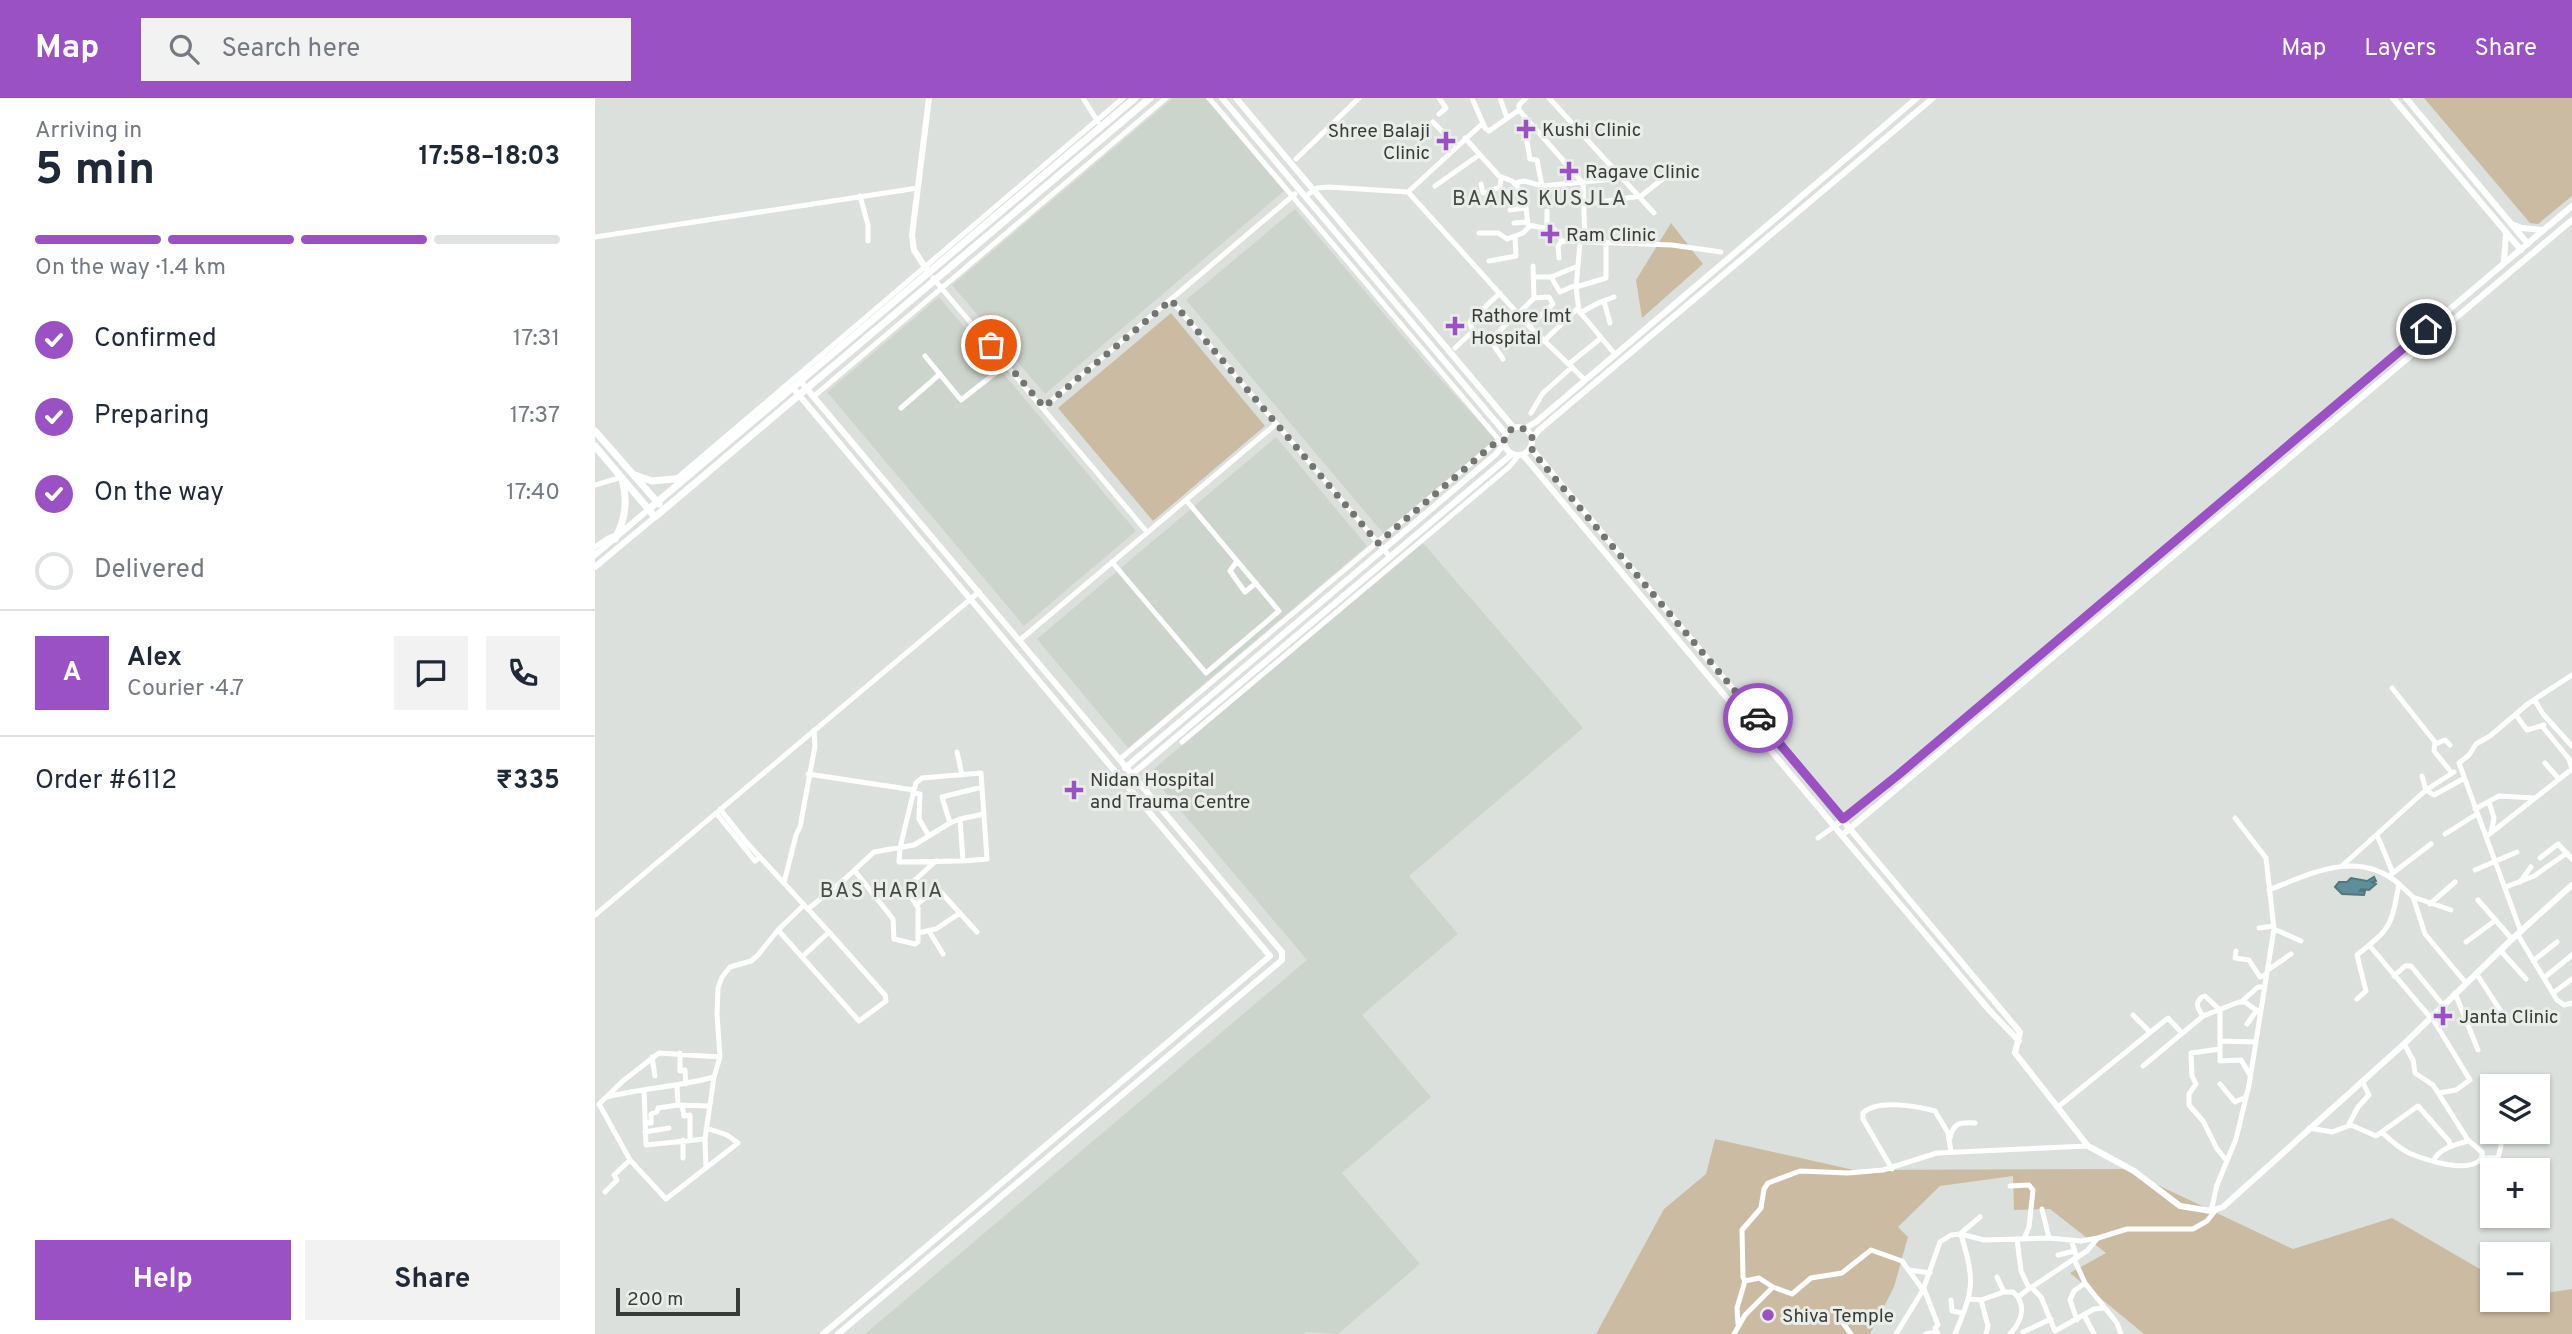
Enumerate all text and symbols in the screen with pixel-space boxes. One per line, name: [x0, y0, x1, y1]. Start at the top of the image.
search box: [141, 18, 631, 81]
text: Map: [35, 28, 99, 70]
icon: search: [165, 30, 203, 68]
text: Search here: [221, 33, 360, 66]
text: Map: [2281, 34, 2326, 64]
text: Layers: [2364, 34, 2436, 64]
text: Share: [2474, 34, 2537, 64]
text: Arriving in: [35, 117, 142, 146]
marker: Kushi Clinic: [1516, 119, 1536, 139]
place label: Kushi Clinic: [1542, 119, 1641, 143]
place label: Shree Balaji Clinic: [1328, 120, 1430, 166]
marker: Shree Balaji Clinic: [1436, 131, 1456, 151]
text: 17:58–18:03: [418, 141, 560, 174]
text: 5 min: [35, 142, 155, 201]
marker: Ragave Clinic: [1559, 161, 1579, 181]
place label: Ragave Clinic: [1585, 161, 1700, 185]
district label: BAANS KUSJLA: [1452, 186, 1628, 213]
marker: Ram Clinic: [1540, 224, 1560, 244]
place label: Ram Clinic: [1566, 224, 1656, 248]
text: On the way · 1.4 km: [35, 254, 226, 283]
pin: [2396, 299, 2456, 359]
place label: Rathore Imt Hospital: [1471, 305, 1571, 351]
icon: home: [2407, 310, 2445, 348]
pin: [961, 315, 1021, 375]
marker: Rathore Imt Hospital: [1445, 316, 1465, 336]
icon: check: [35, 321, 73, 359]
text: Confirmed: [94, 323, 217, 356]
text: 17:31: [513, 325, 560, 354]
icon: bag: [972, 326, 1010, 364]
icon: check: [35, 398, 73, 436]
text: Preparing: [94, 400, 209, 433]
text: 17:37: [510, 402, 560, 431]
icon: check: [35, 475, 73, 513]
text: On the way: [94, 477, 224, 510]
text: 17:40: [506, 479, 560, 508]
text: Delivered: [94, 554, 205, 587]
button: chat: [394, 636, 468, 710]
button: phone: [486, 636, 560, 710]
text: Alex: [127, 642, 182, 675]
text: A: [63, 657, 81, 690]
text: Courier · 4.7: [127, 675, 244, 704]
courier: [1723, 683, 1793, 753]
icon: car: [1739, 699, 1777, 737]
text: Order #6112: [35, 765, 177, 798]
text: ₹335: [496, 765, 560, 798]
place label: Nidan Hospital and Trauma Centre: [1090, 769, 1250, 815]
marker: Nidan Hospital and Trauma Centre: [1064, 780, 1084, 800]
district label: BAS HARIA: [820, 878, 944, 905]
marker: Janta Clinic: [2433, 1006, 2453, 1026]
place label: Janta Clinic: [2459, 1006, 2559, 1030]
map controls: [2480, 1074, 2550, 1312]
button: layers: [2480, 1074, 2550, 1144]
button: +: [2480, 1158, 2550, 1228]
button: Help: [35, 1240, 291, 1320]
button: Share: [305, 1240, 560, 1320]
button: −: [2480, 1242, 2550, 1312]
scale bar: [616, 1285, 740, 1317]
text: 200 m: [627, 1288, 683, 1312]
place label: Shiva Temple: [1782, 1305, 1894, 1329]
marker: Shiva Temple: [1760, 1307, 1776, 1323]

